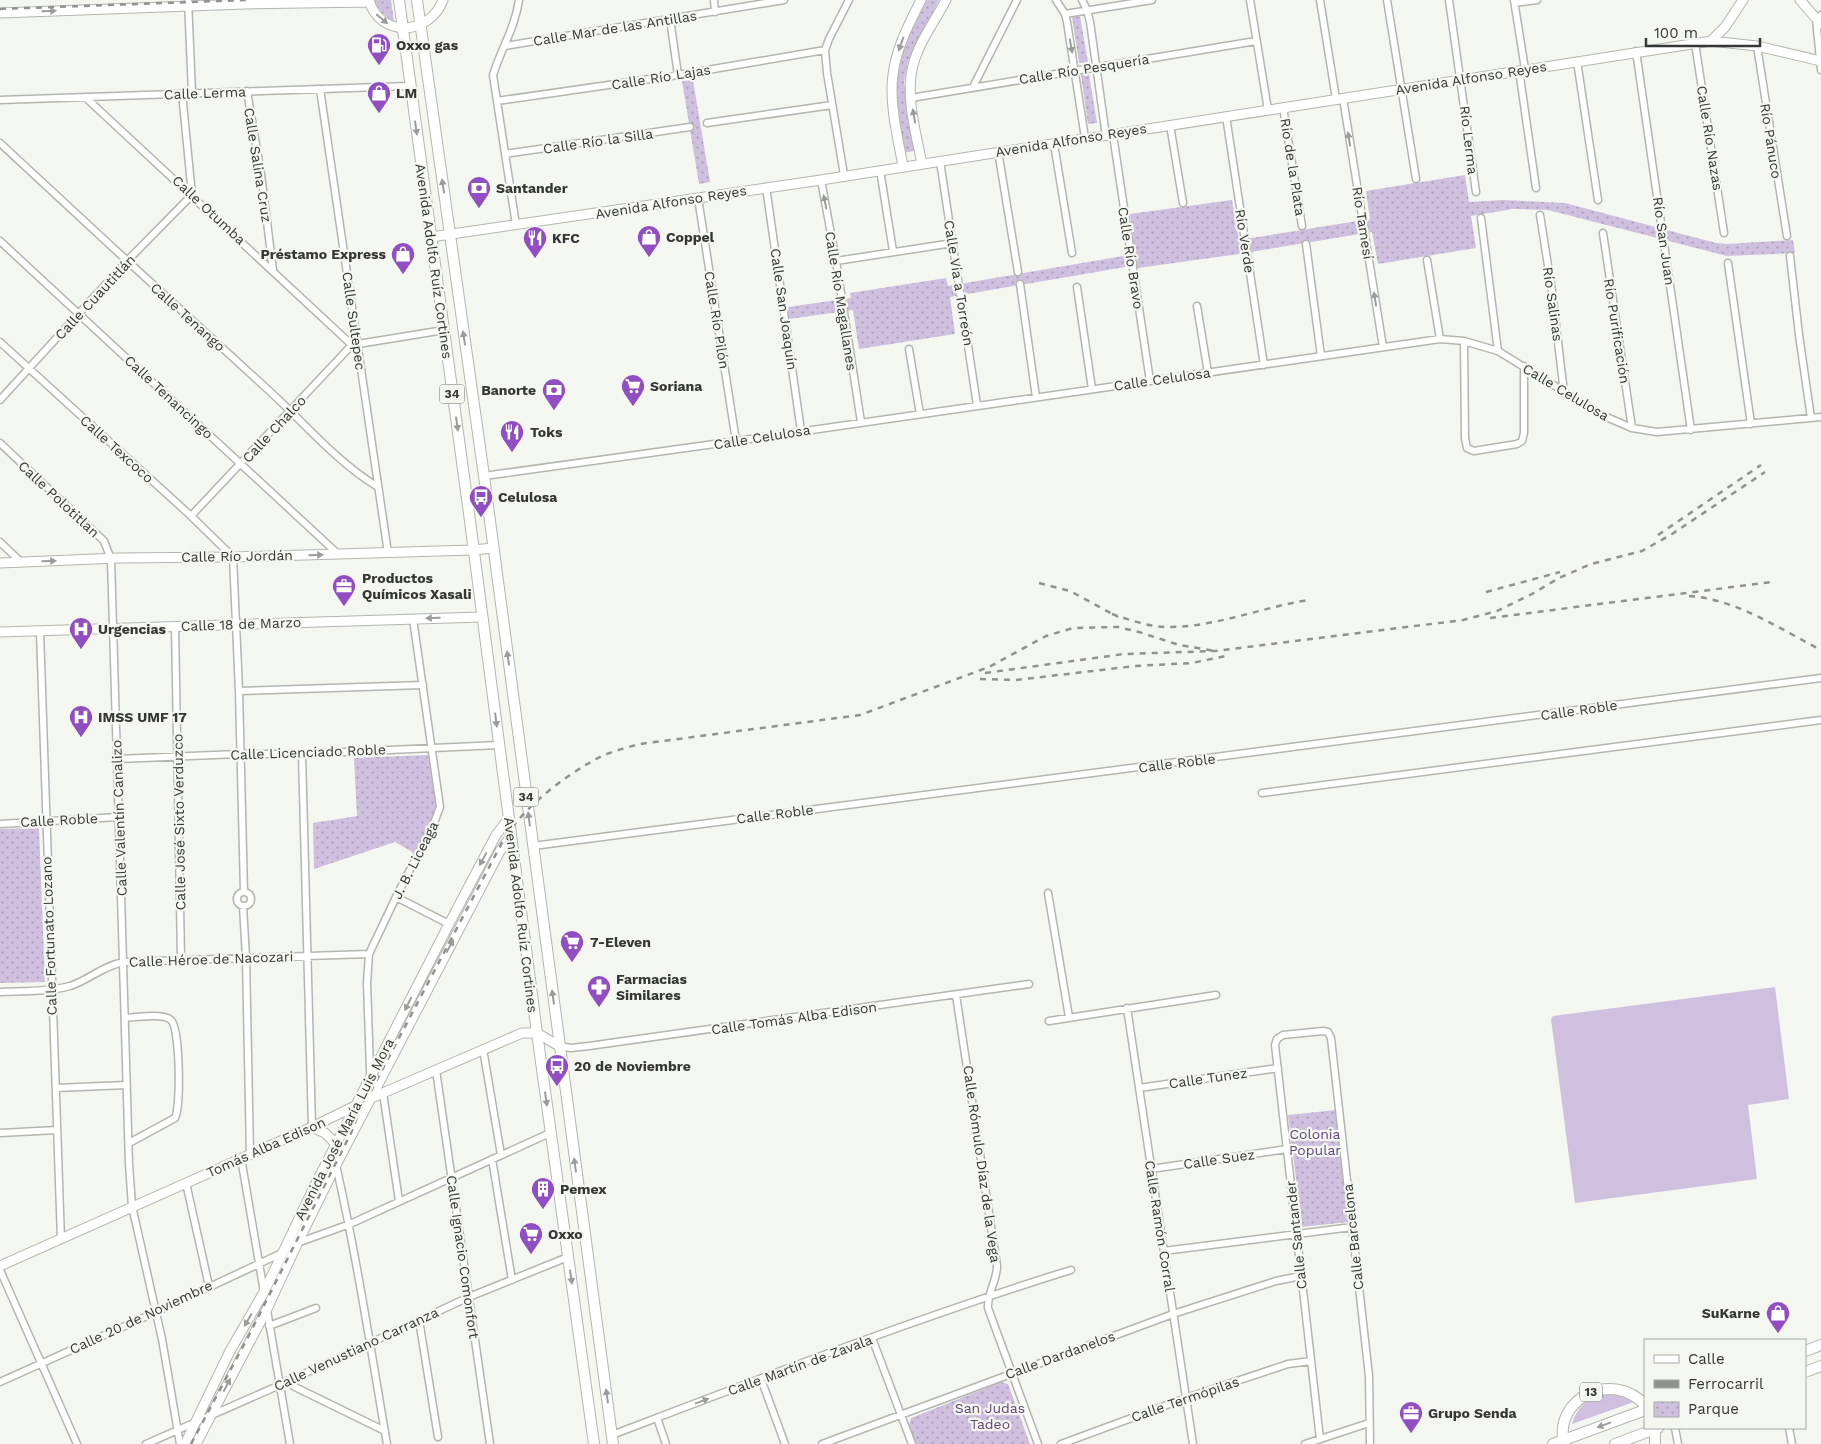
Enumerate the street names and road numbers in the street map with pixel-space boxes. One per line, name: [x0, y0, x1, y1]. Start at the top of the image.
street label: Calle Mar de las Antillas: [532, 7, 698, 49]
street label: Calle Río Pesquería: [1018, 51, 1150, 87]
street label: Avenida Alfonso Reyes: [1394, 58, 1548, 98]
street label: Calle Río Lajas: [610, 61, 712, 93]
street label: Calle Lerma: [164, 84, 246, 102]
street label: Calle Río Nazas: [1694, 84, 1726, 192]
street label: Río Pánuco: [1757, 102, 1785, 180]
street label: Río Lerma: [1457, 105, 1481, 175]
street label: Calle Salina Cruz: [241, 106, 275, 224]
street label: Río de la Plata: [1277, 117, 1309, 217]
street label: Avenida Alfonso Reyes: [994, 120, 1148, 160]
street label: Calle Río la Silla: [542, 125, 654, 157]
street label: Avenida Adolfo Ruíz Cortines: [412, 162, 456, 360]
street label: Calle Otumba: [169, 172, 249, 248]
street label: Avenida Alfonso Reyes: [594, 182, 748, 222]
street label: Río Tamesí: [1349, 186, 1377, 261]
street label: Río San Juan: [1650, 196, 1678, 286]
street label: Calle Río Bravo: [1115, 206, 1147, 310]
street label: Río Verde: [1232, 208, 1258, 274]
street label: Calle Vía a Torreón: [941, 219, 977, 347]
street label: Calle Río Magallanes: [822, 230, 860, 372]
street label: Calle San Joaquín: [768, 247, 800, 371]
street label: Calle Cuautitlán: [52, 251, 138, 343]
street label: Río Salinas: [1540, 266, 1566, 342]
street label: Calle Río Pilón: [701, 270, 733, 370]
street label: Calle Sultepec: [339, 271, 369, 371]
street label: Río Purificación: [1601, 277, 1633, 385]
street label: Calle Tenango: [147, 279, 229, 355]
street label: Calle Tenancingo: [122, 352, 216, 442]
street label: Calle Celulosa: [1520, 360, 1612, 424]
street label: Calle Celulosa: [1113, 364, 1211, 394]
road number: 34: [440, 384, 464, 404]
street label: Calle Chalco: [239, 392, 309, 466]
street label: Calle Texcoco: [77, 412, 157, 486]
street label: Calle Celulosa: [713, 421, 811, 453]
street label: Calle Polotitlan: [15, 457, 103, 541]
street label: Calle Río Jordán: [181, 547, 293, 565]
street label: Calle 18 de Marzo: [181, 614, 301, 634]
street label: Calle Roble: [1539, 697, 1619, 723]
street label: Calle José Sixto Verduzco: [169, 734, 189, 910]
street label: Calle Valentín Canalizo: [108, 740, 130, 896]
street label: Calle Licenciado Roble: [230, 741, 386, 763]
street label: Calle Roble: [1138, 750, 1216, 776]
road number: 34: [514, 788, 538, 806]
street label: Calle Roble: [736, 801, 814, 827]
street label: Calle Roble: [20, 810, 98, 830]
street label: Avenida Adolfo Ruíz Cortines: [501, 816, 541, 1014]
street label: J. B. Liceaga: [389, 818, 441, 902]
street label: Calle Fortunato Lozano: [38, 856, 60, 1016]
street label: Calle Héroe de Nacozari: [128, 948, 294, 970]
street label: Calle Tomás Alba Edison: [710, 998, 878, 1038]
street label: Avenida José María Luis Mora: [291, 1035, 397, 1223]
street label: Calle Rómulo Díaz de la Vega: [960, 1064, 1004, 1264]
street label: Calle Tunez: [1168, 1065, 1248, 1091]
street label: Tomás Alba Edison: [204, 1114, 328, 1180]
street label: Calle Suez: [1182, 1146, 1256, 1172]
street label: Calle Ramón Corral: [1142, 1159, 1178, 1294]
street label: Calle Ignacio Comonfort: [444, 1174, 482, 1340]
street label: Calle Santander: [1282, 1180, 1310, 1290]
street label: Calle Barcelona: [1339, 1183, 1367, 1291]
street label: Calle 20 de Noviembre: [67, 1277, 215, 1357]
street label: Calle Venustiano Carranza: [271, 1304, 441, 1394]
street label: Calle Dardanelos: [1003, 1328, 1117, 1382]
street label: Calle Martín de Zavala: [726, 1331, 874, 1399]
street label: Calle Termópilas: [1129, 1373, 1241, 1425]
road number: 13: [1580, 1382, 1602, 1401]

